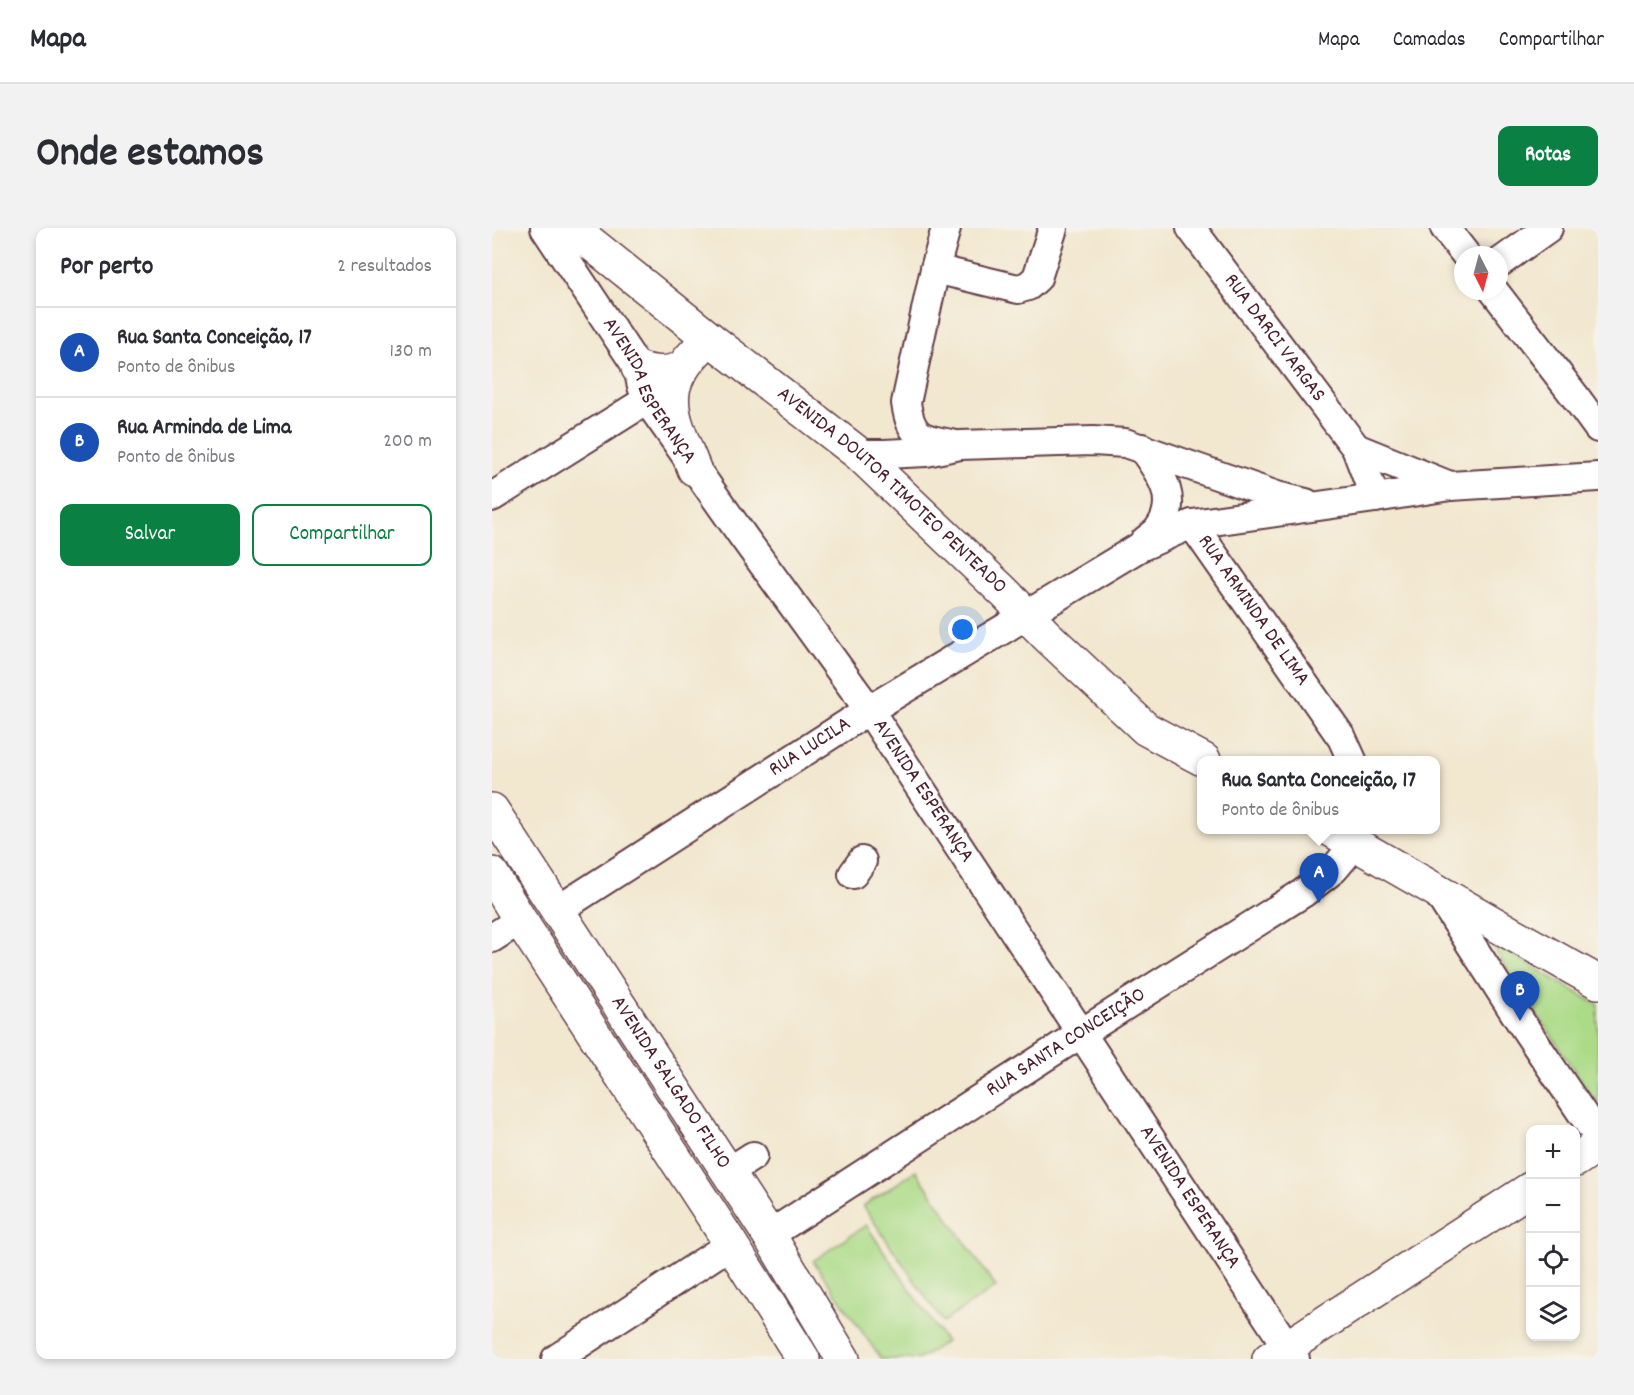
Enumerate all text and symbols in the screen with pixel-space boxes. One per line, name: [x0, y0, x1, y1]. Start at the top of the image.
text: Mapa: [30, 21, 86, 61]
text: Mapa: [1318, 26, 1360, 56]
text: Camadas: [1393, 26, 1466, 56]
text: Compartilhar: [1499, 26, 1604, 56]
text: Onde estamos: [36, 126, 264, 186]
button: Rotas: [1498, 126, 1598, 186]
north arrow: [1454, 246, 1508, 300]
text: Por perto: [60, 249, 153, 286]
text: 2 resultados: [337, 253, 432, 281]
street label: RUA DARCI VARGAS: [1216, 268, 1332, 409]
street label: AVENIDA ESPERANÇA: [594, 312, 703, 471]
text: Rua Santa Conceição, 17: [117, 323, 312, 354]
text: A: [74, 338, 85, 366]
text: 130 m: [390, 338, 432, 366]
text: Ponto de ônibus: [117, 354, 235, 382]
street label: AVENIDA DOUTOR TIMOTEO PENTEADO: [770, 380, 1013, 602]
text: Rua Arminda de Lima: [117, 413, 291, 444]
text: B: [75, 428, 84, 456]
text: 200 m: [383, 428, 432, 456]
text: Ponto de ônibus: [117, 444, 235, 472]
button: Salvar: [60, 504, 240, 566]
button: Compartilhar: [252, 504, 432, 566]
street label: RUA ARMINDA DE LIMA: [1189, 529, 1316, 693]
your location: [948, 615, 977, 644]
street label: RUA LUCILA: [763, 710, 857, 785]
street label: AVENIDA ESPERANÇA: [864, 714, 981, 869]
popup: [1197, 756, 1440, 834]
text: Rua Santa Conceição, 17: [1221, 766, 1416, 797]
text: Ponto de ônibus: [1221, 797, 1340, 825]
pin: A: [1300, 854, 1338, 903]
pin: B: [1500, 972, 1540, 1021]
street label: RUA SANTA CONCEIÇÃO: [981, 981, 1152, 1105]
street label: AVENIDA SALGADO FILHO: [602, 990, 738, 1176]
street label: AVENIDA ESPERANÇA: [1131, 1120, 1247, 1275]
map controls: [1526, 1125, 1580, 1341]
button: +: [1526, 1125, 1580, 1179]
button: −: [1526, 1179, 1580, 1233]
button: locate: [1526, 1233, 1580, 1287]
button: layers: [1526, 1287, 1580, 1341]

